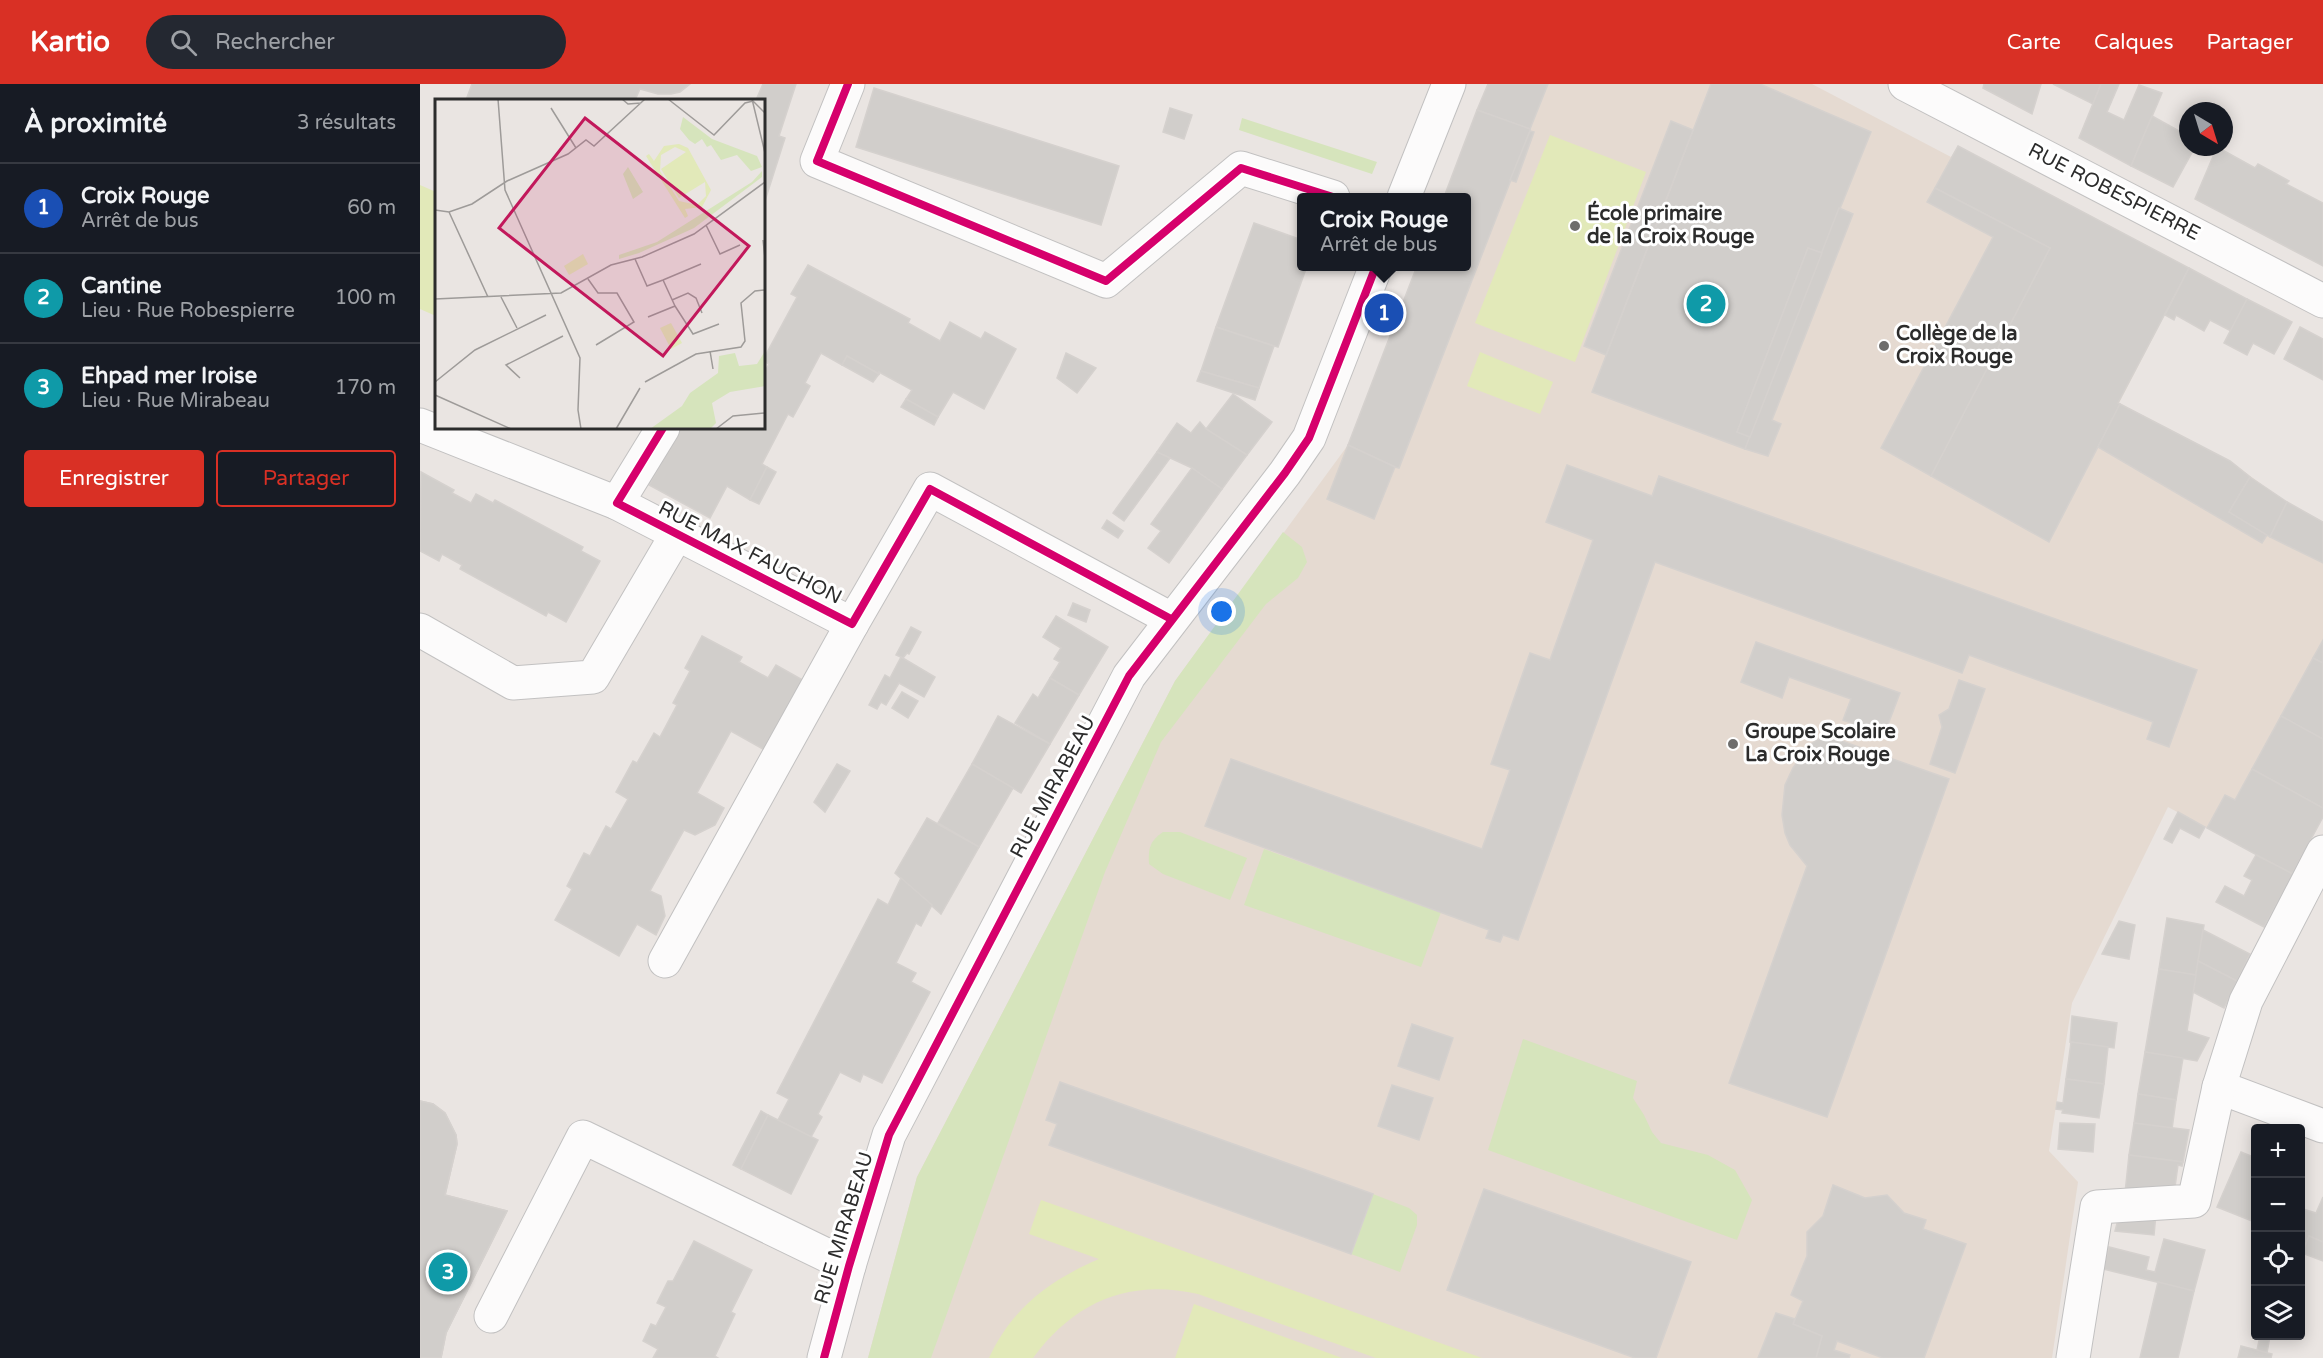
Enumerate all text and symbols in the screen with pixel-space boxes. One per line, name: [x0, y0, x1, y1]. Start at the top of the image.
search box: [146, 15, 566, 69]
text: Kartio: [30, 25, 110, 59]
icon: search: [167, 26, 200, 59]
text: Rechercher: [215, 29, 335, 55]
text: Carte: [2007, 30, 2061, 55]
text: Calques: [2094, 30, 2174, 55]
text: Partager: [2207, 30, 2293, 55]
inset map: [435, 99, 765, 429]
north arrow: [2179, 102, 2233, 156]
text: À proximité: [24, 108, 167, 139]
text: 3 résultats: [297, 111, 396, 135]
street label: RUE ROBESPIERRE: [2024, 138, 2204, 246]
text: Croix Rouge: [81, 183, 209, 209]
popup: [1297, 193, 1471, 271]
text: 1: [37, 196, 50, 220]
text: 60 m: [347, 196, 396, 220]
place label: École primaire de la Croix Rouge: [1587, 200, 1754, 249]
text: Croix Rouge: [1320, 207, 1448, 233]
text: Arrêt de bus: [81, 209, 199, 233]
marker: École primaire de la Croix Rouge: [1568, 219, 1582, 233]
text: Arrêt de bus: [1320, 233, 1437, 257]
text: Cantine: [81, 273, 162, 299]
pin: 2: [1686, 282, 1726, 326]
text: 2: [37, 286, 50, 310]
text: 100 m: [335, 286, 396, 310]
pin: 1: [1364, 290, 1404, 336]
text: Lieu · Rue Robespierre: [81, 299, 295, 323]
place label: Collège de la Croix Rouge: [1896, 322, 2018, 369]
marker: Collège de la Croix Rouge: [1877, 339, 1891, 353]
text: Ehpad mer Iroise: [81, 363, 257, 389]
text: 3: [37, 376, 50, 400]
text: 170 m: [335, 376, 396, 400]
text: Lieu · Rue Mirabeau: [81, 389, 270, 413]
button: Enregistrer: [24, 450, 204, 507]
button: Partager: [216, 450, 396, 507]
street label: RUE MAX FAUCHON: [654, 496, 846, 610]
your location: [1207, 597, 1236, 626]
street label: RUE MIRABEAU: [1005, 712, 1101, 862]
place label: Groupe Scolaire La Croix Rouge: [1745, 720, 1896, 767]
marker: Groupe Scolaire La Croix Rouge: [1726, 737, 1740, 751]
map controls: [2251, 1124, 2305, 1340]
button: +: [2251, 1124, 2305, 1178]
street label: RUE MIRABEAU: [809, 1149, 879, 1307]
button: −: [2251, 1178, 2305, 1232]
button: locate: [2251, 1232, 2305, 1286]
pin: 3: [429, 1250, 468, 1294]
button: layers: [2251, 1286, 2305, 1340]

